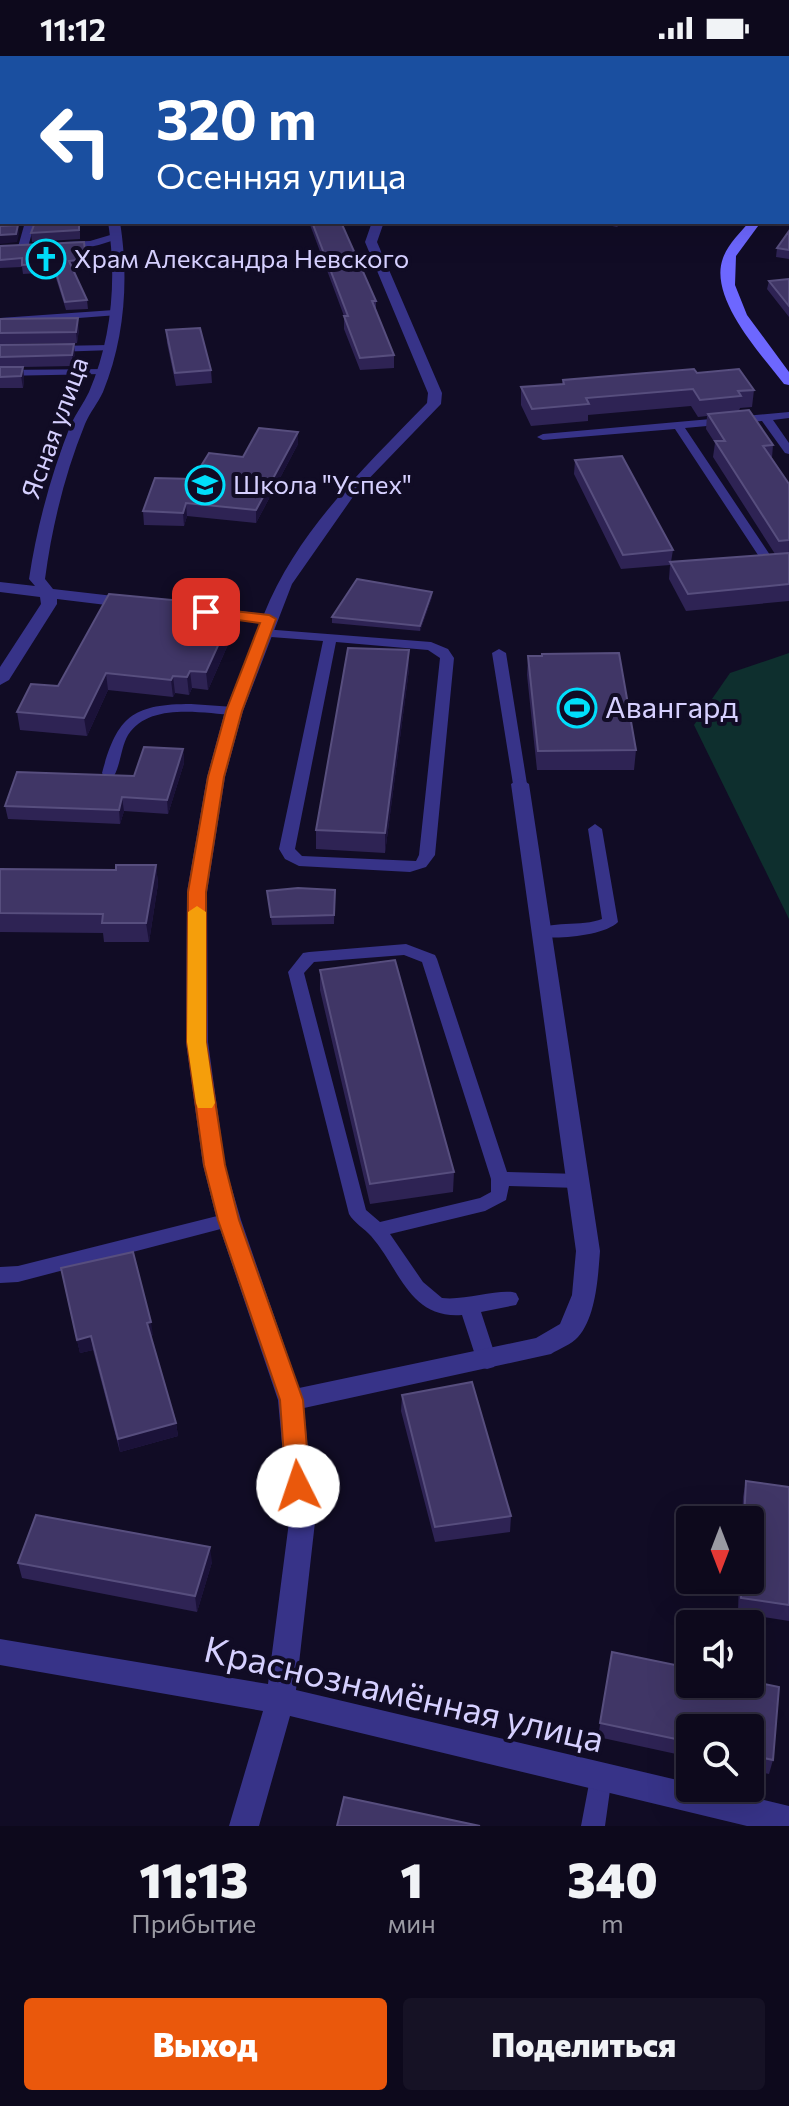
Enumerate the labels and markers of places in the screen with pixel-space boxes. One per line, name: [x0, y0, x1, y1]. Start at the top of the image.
church icon: Храм Александра Невского: [25, 238, 67, 280]
place label: Храм Александра Невского: [74, 242, 409, 273]
school or university icon: Школа "Успех": [184, 464, 226, 506]
place label: Школа "Успех": [233, 468, 412, 499]
pin: [172, 578, 240, 646]
sports icon: Авангард: [556, 687, 598, 729]
place label: Авангард: [605, 687, 738, 724]

